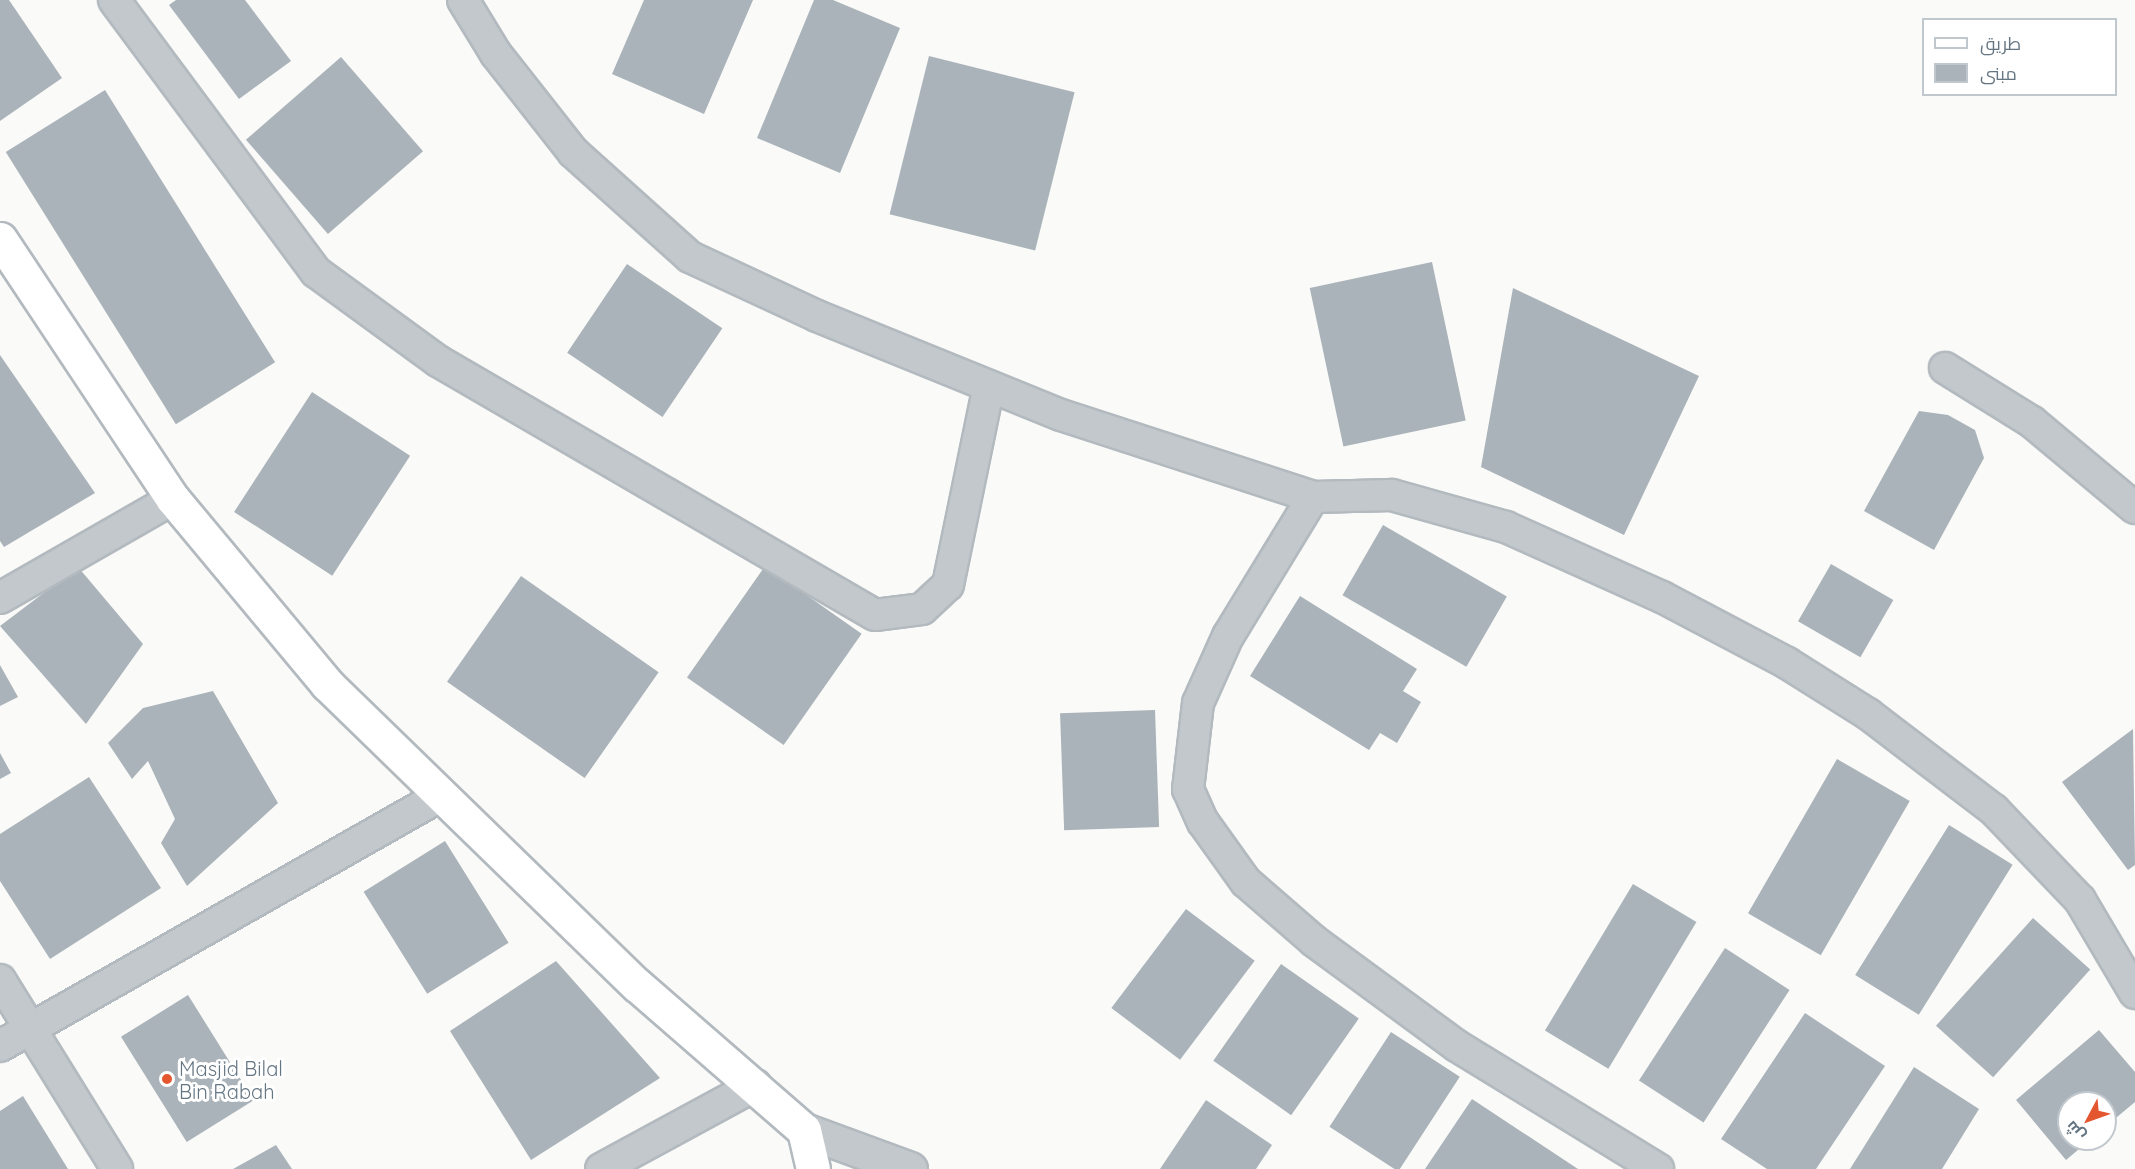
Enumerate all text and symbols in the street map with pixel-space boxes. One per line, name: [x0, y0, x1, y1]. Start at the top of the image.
legend: [1922, 18, 2117, 96]
text: طريق: [1980, 32, 2021, 55]
text: مبنى: [1980, 62, 2017, 85]
place label: Masjid Bilal Bin Rabah: [179, 1056, 283, 1103]
marker: Masjid Bilal Bin Rabah: [160, 1072, 174, 1086]
north arrow: [2057, 1091, 2117, 1151]
text: ش: [2061, 1117, 2089, 1146]

